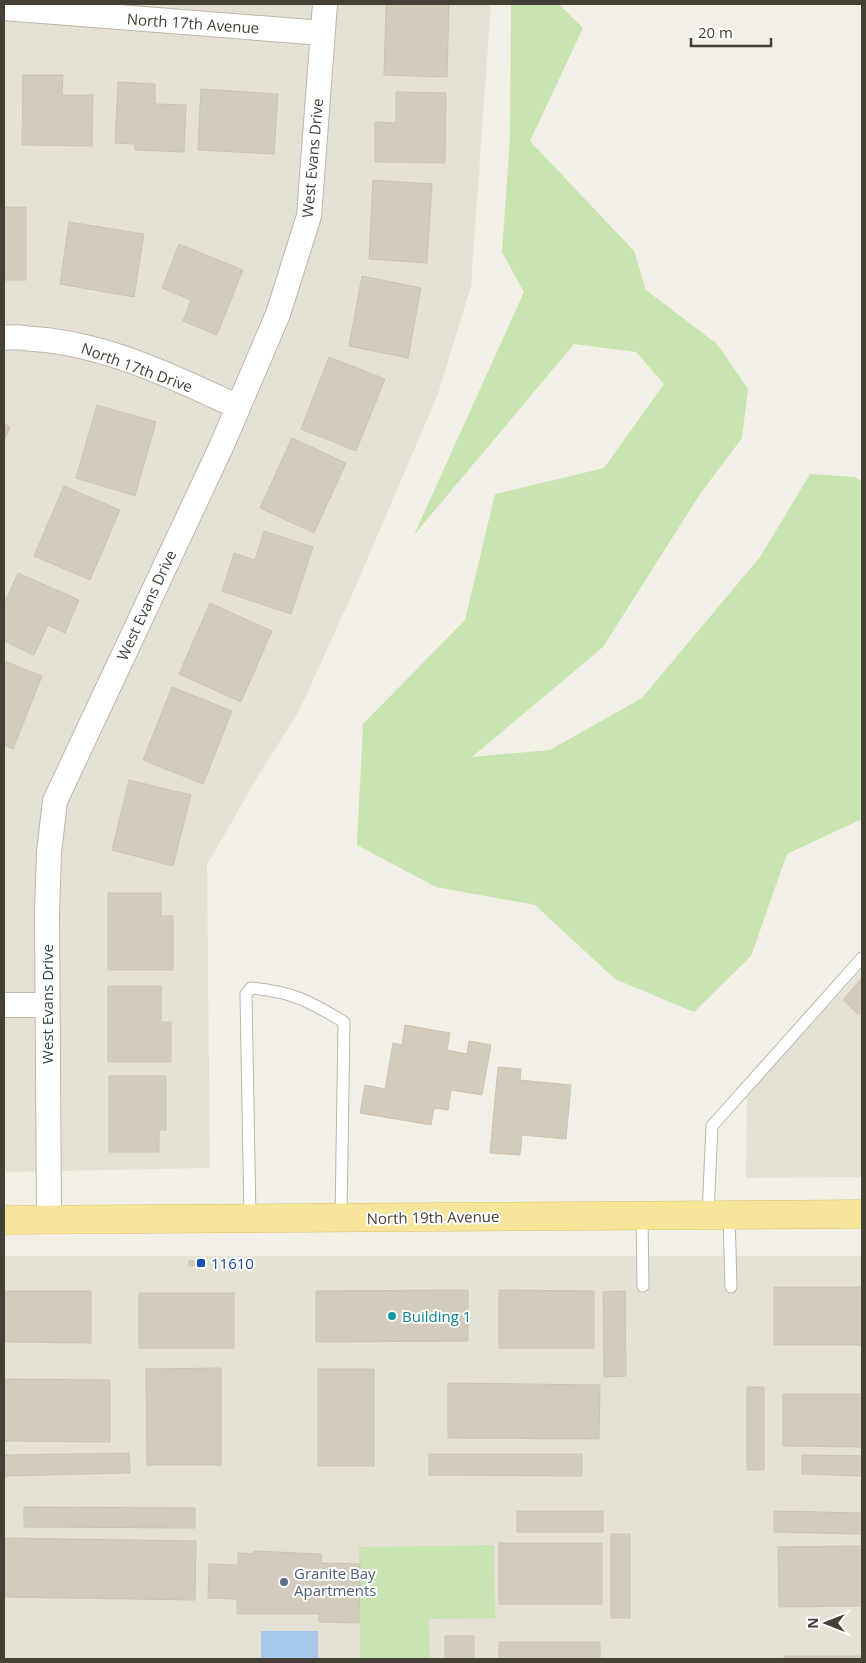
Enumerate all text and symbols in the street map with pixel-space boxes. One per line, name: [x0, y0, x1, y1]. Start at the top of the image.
street label: North 17th Avenue: [126, 8, 260, 38]
scale bar: [691, 15, 771, 47]
text: 20 m: [698, 22, 733, 42]
street label: West Evans Drive: [297, 97, 327, 219]
street label: North 17th Drive: [79, 338, 195, 396]
street label: West Evans Drive: [112, 546, 180, 664]
street label: West Evans Drive: [37, 944, 57, 1064]
street label: North 19th Avenue: [366, 1206, 500, 1228]
place label: 11610: [211, 1253, 254, 1273]
marker: 11610: [195, 1257, 207, 1269]
place label: Building 1: [402, 1306, 471, 1326]
marker: Building 1: [386, 1310, 398, 1322]
place label: Granite Bay Apartments: [294, 1563, 376, 1600]
marker: Granite Bay Apartments: [278, 1576, 290, 1588]
north arrow: [801, 1598, 851, 1648]
text: N: [803, 1617, 822, 1629]

